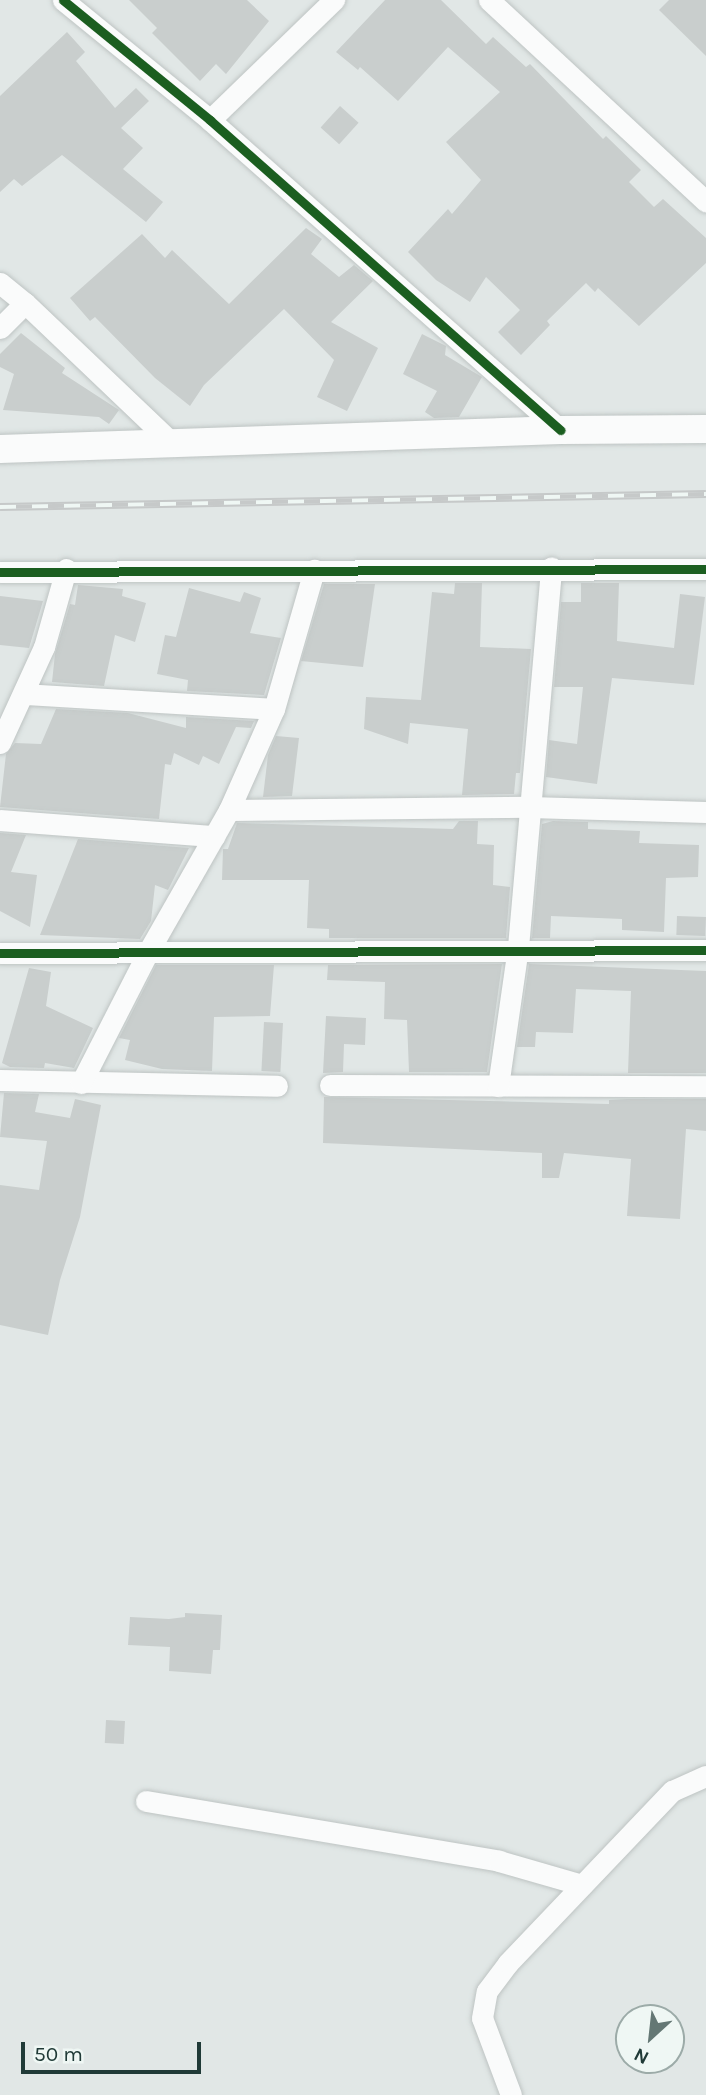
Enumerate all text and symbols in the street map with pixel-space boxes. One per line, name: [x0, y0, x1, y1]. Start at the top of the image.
north arrow: [615, 2004, 685, 2074]
scale bar: [24, 2028, 205, 2072]
text: 50 m: [34, 2042, 83, 2066]
text: N: [630, 2043, 652, 2069]

